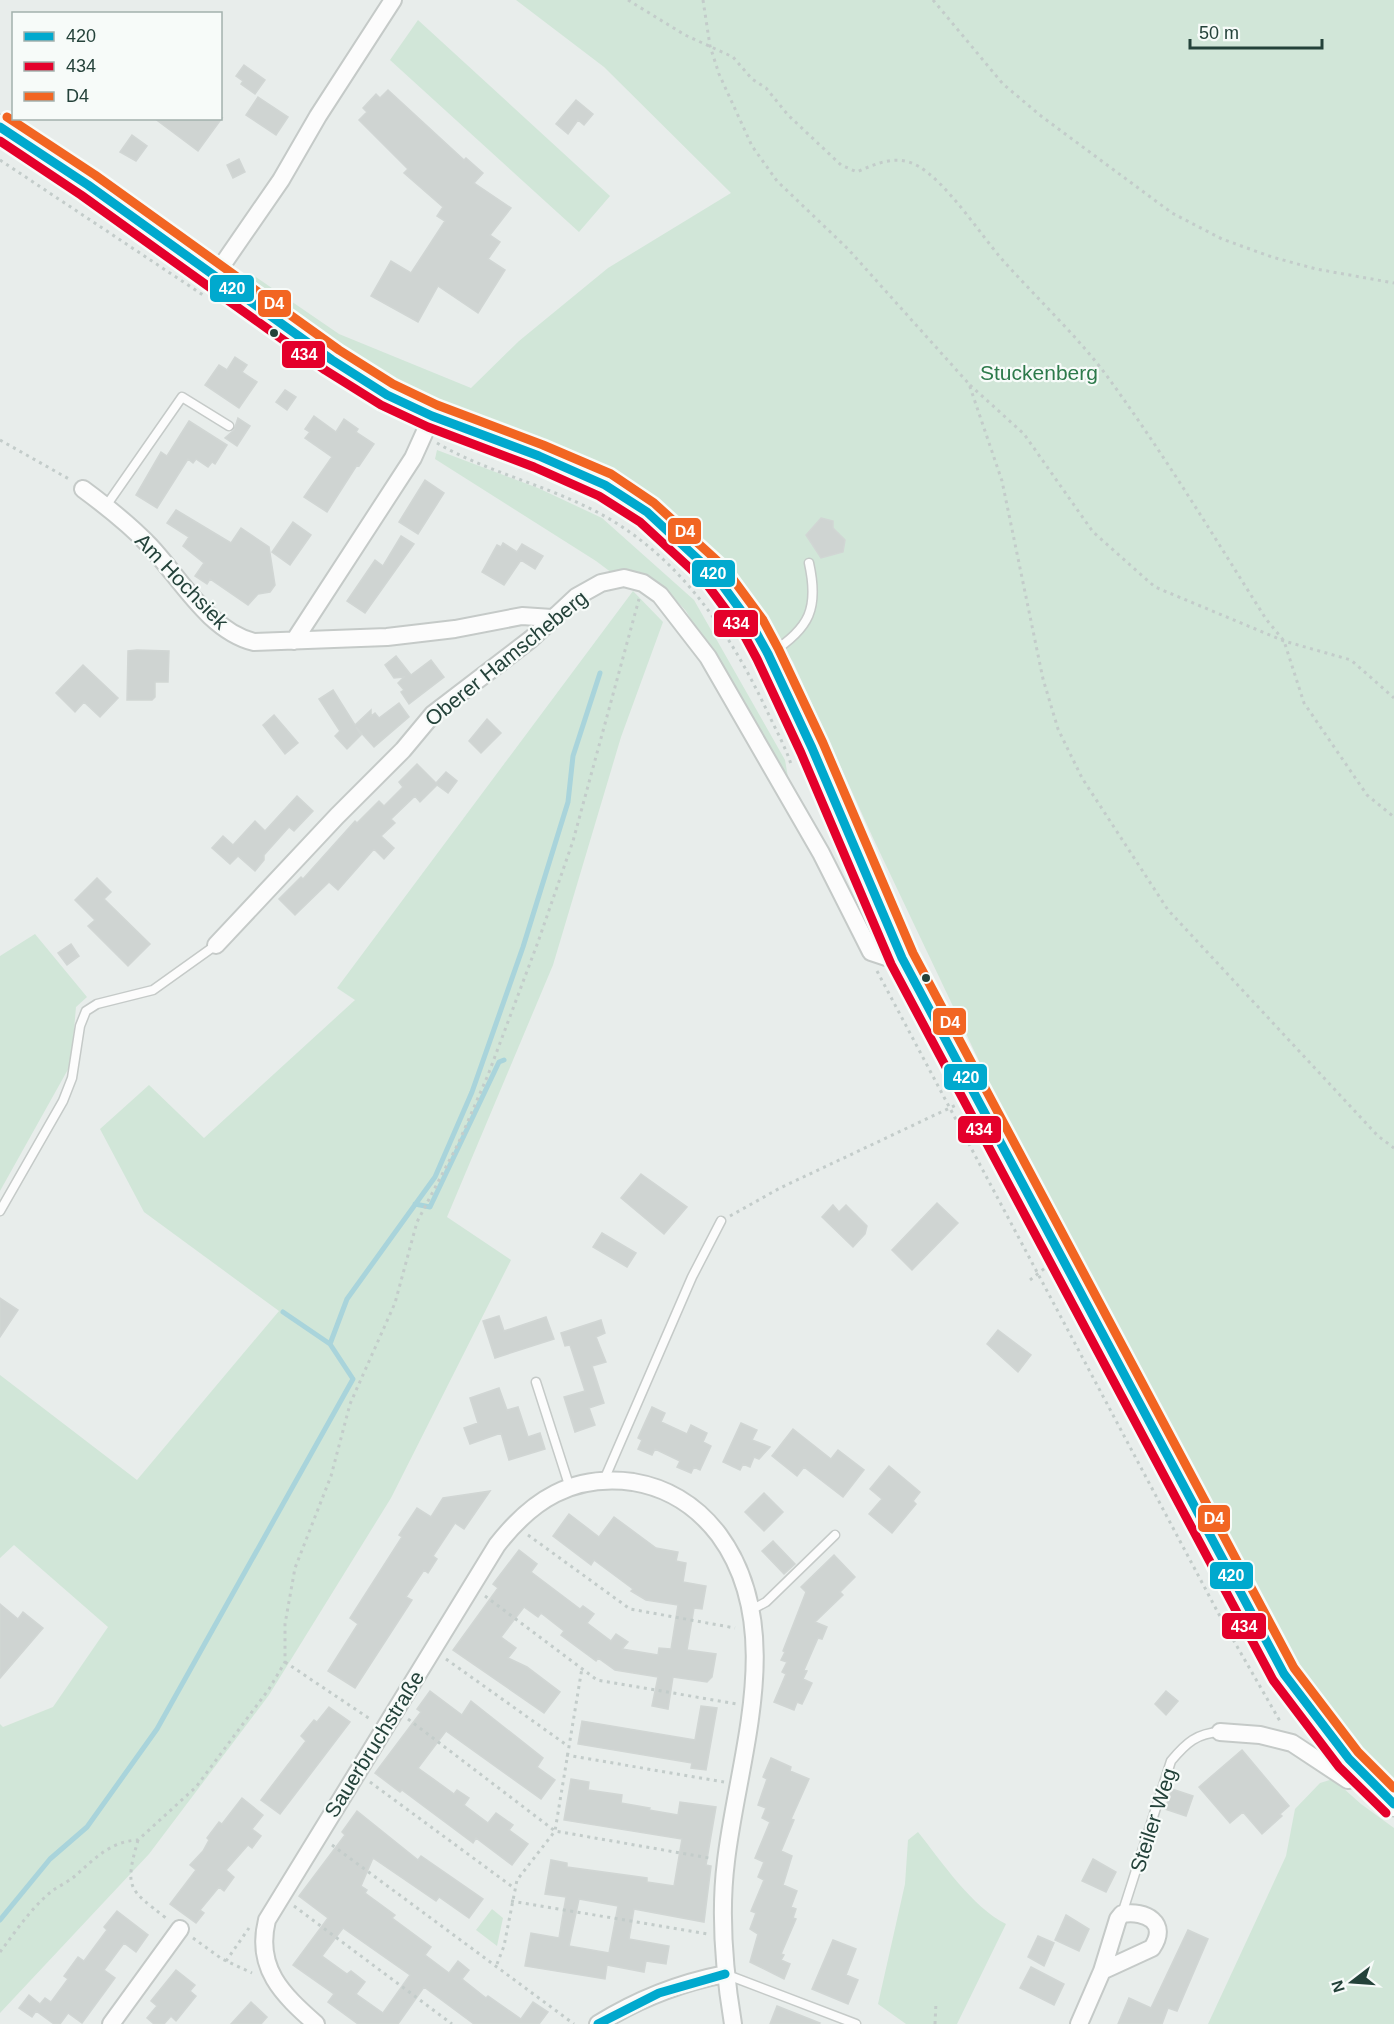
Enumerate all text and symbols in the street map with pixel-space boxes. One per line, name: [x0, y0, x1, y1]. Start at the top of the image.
legend: [12, 12, 222, 120]
scale bar: [1190, 12, 1322, 50]
text: 50 m: [1199, 23, 1239, 43]
text: 420: [66, 26, 96, 46]
text: 434: [66, 56, 96, 76]
text: D4: [66, 86, 89, 106]
line badge: 420: [209, 274, 255, 303]
text: 420: [219, 280, 245, 297]
line badge: D4: [257, 289, 292, 318]
text: D4: [264, 295, 284, 312]
unlabelled marker: [268, 327, 280, 339]
line badge: 434: [281, 340, 326, 369]
text: 434: [291, 346, 317, 363]
park label: Stuckenberg: [980, 361, 1098, 384]
line badge: D4: [667, 517, 702, 545]
text: D4: [675, 523, 695, 540]
street label: Am Hochsiek: [131, 529, 234, 634]
line badge: 420: [691, 559, 736, 588]
text: 420: [700, 565, 726, 582]
street label: Oberer Hamscheberg: [420, 586, 592, 730]
line badge: 434: [713, 609, 759, 638]
text: 434: [723, 615, 749, 632]
unlabelled marker: [920, 972, 932, 984]
line badge: D4: [932, 1007, 967, 1036]
text: D4: [940, 1014, 960, 1031]
line badge: 420: [943, 1063, 988, 1091]
text: 420: [953, 1069, 979, 1086]
line badge: 434: [957, 1115, 1002, 1144]
text: 434: [966, 1121, 992, 1138]
line badge: D4: [1197, 1504, 1231, 1533]
text: D4: [1204, 1510, 1224, 1527]
line badge: 420: [1209, 1561, 1254, 1590]
text: 420: [1218, 1567, 1244, 1584]
line badge: 434: [1221, 1612, 1267, 1640]
text: 434: [1231, 1618, 1257, 1635]
street label: Sauerbruchstraße: [320, 1667, 428, 1821]
street label: Steiler Weg: [1125, 1765, 1181, 1875]
north arrow: [1322, 1952, 1382, 2012]
text: N: [1328, 1978, 1348, 1994]

